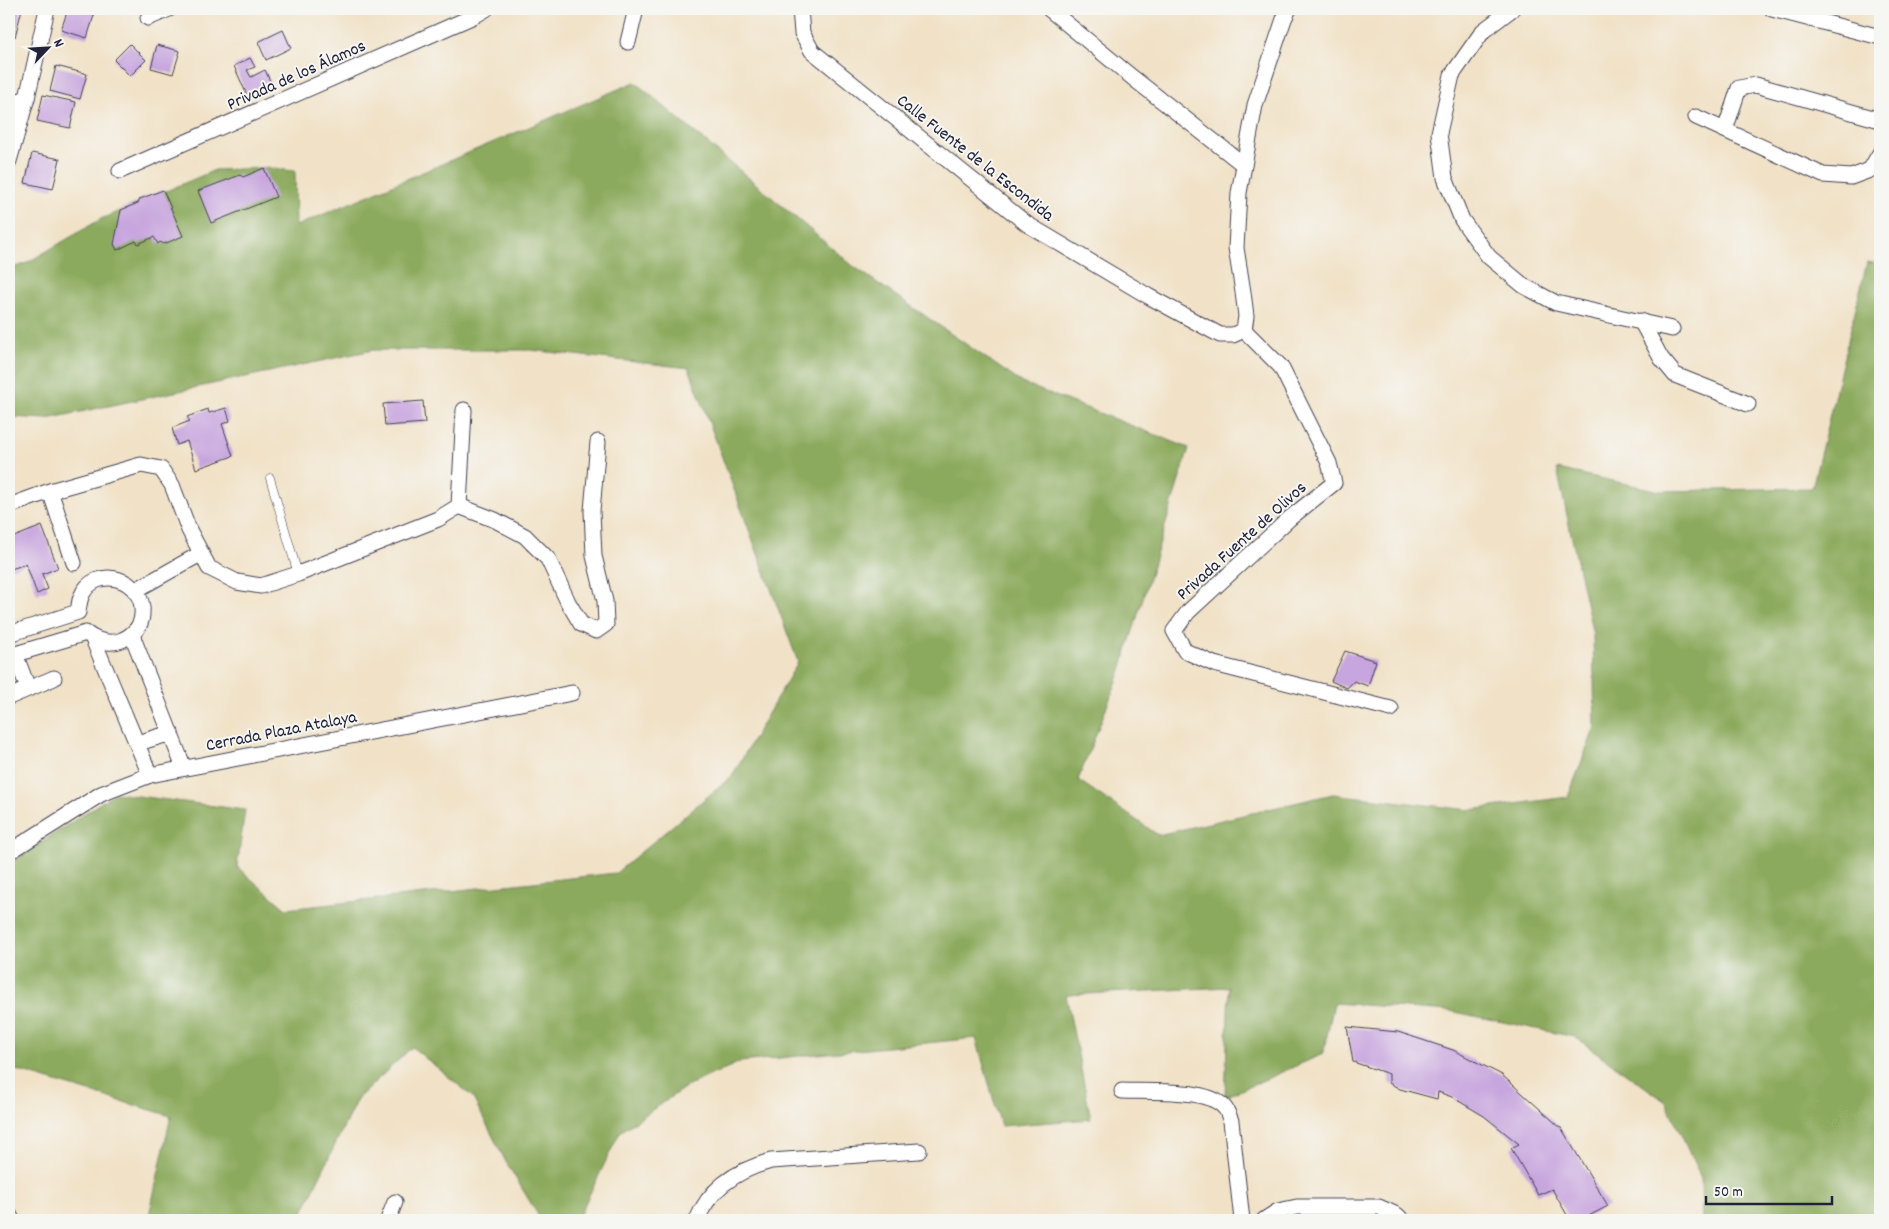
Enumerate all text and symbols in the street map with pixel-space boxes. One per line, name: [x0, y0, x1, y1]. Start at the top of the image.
north arrow: [22, 22, 72, 72]
street label: Privada de los Álamos: [224, 34, 370, 118]
text: N: [47, 36, 69, 51]
street label: Calle Fuente de la Escondida: [890, 89, 1059, 229]
street label: Privada Fuente de Olivos: [1172, 477, 1313, 607]
street label: Cerrada Plaza Atalaya: [204, 705, 360, 759]
scale bar: [1706, 1174, 1833, 1206]
text: 50 m: [1714, 1182, 1743, 1204]

